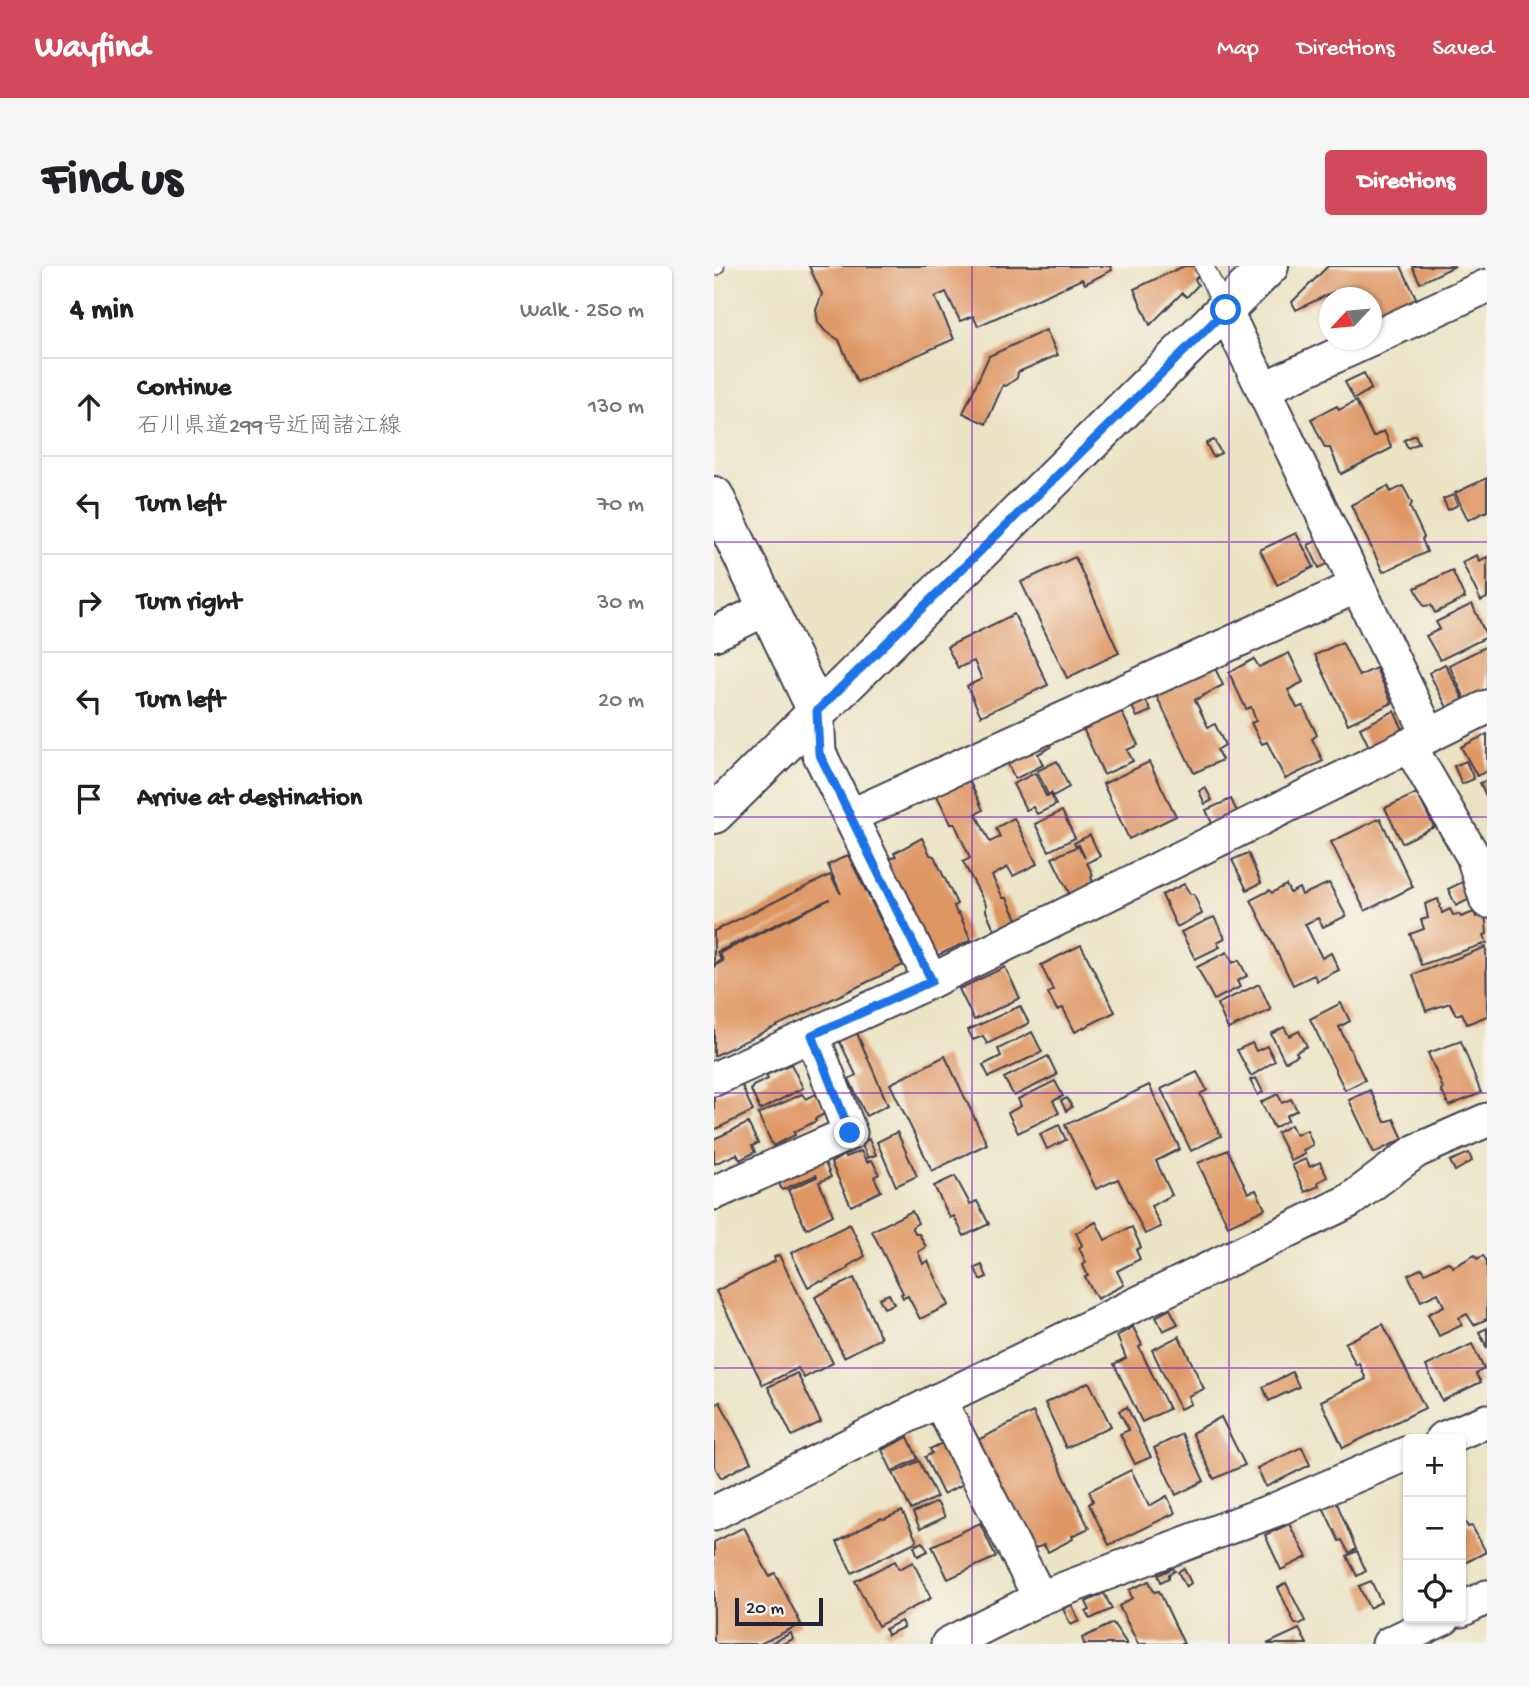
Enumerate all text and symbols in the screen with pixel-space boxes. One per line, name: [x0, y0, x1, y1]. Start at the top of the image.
text: Wayfind: [35, 30, 150, 68]
text: Map: [1217, 35, 1259, 64]
text: Directions: [1297, 35, 1395, 64]
text: Saved: [1433, 35, 1494, 64]
button: Directions: [1325, 150, 1487, 215]
text: Find us: [42, 153, 182, 211]
north arrow: [1319, 287, 1382, 350]
text: 4 min: [70, 294, 133, 329]
route start: [1210, 294, 1241, 325]
text: Walk · 250 m: [520, 298, 644, 325]
text: Continue: [137, 374, 231, 405]
icon: ahead: [70, 388, 108, 426]
text: 130 m: [588, 394, 644, 421]
text: 石川県道299号近岡諸江線: [137, 414, 401, 441]
icon: left: [70, 486, 108, 524]
text: Turn left: [137, 490, 225, 521]
text: 70 m: [597, 492, 644, 519]
icon: right: [70, 584, 108, 622]
text: Turn right: [137, 588, 241, 619]
text: 30 m: [597, 590, 644, 617]
icon: left: [70, 682, 108, 720]
text: Turn left: [137, 686, 225, 717]
text: 20 m: [598, 688, 644, 715]
icon: arrive: [70, 780, 108, 818]
text: Arrive at destination: [137, 784, 362, 815]
route end: [834, 1117, 865, 1148]
map controls: [1403, 1434, 1466, 1623]
button: +: [1403, 1434, 1466, 1497]
button: −: [1403, 1497, 1466, 1560]
button: locate: [1403, 1560, 1466, 1623]
scale bar: [735, 1595, 822, 1627]
text: 20 m: [746, 1598, 784, 1621]

